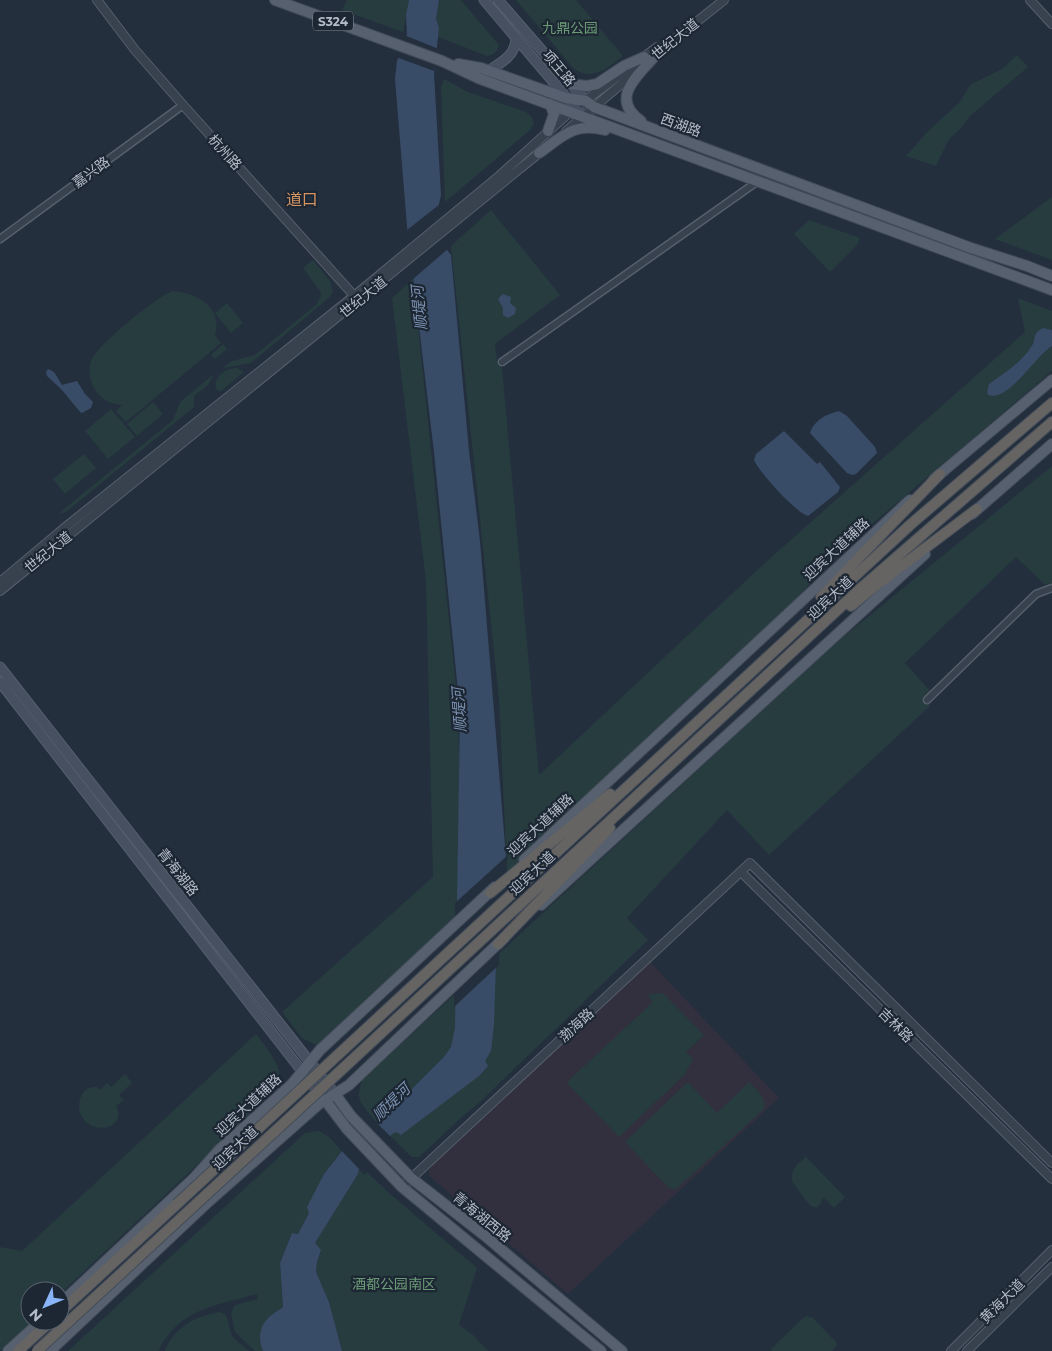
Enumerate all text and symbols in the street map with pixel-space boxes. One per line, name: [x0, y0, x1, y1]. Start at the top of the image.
road number: S324: [313, 12, 353, 30]
street label: 世纪大道: [648, 14, 702, 64]
park label: 九鼎公园: [542, 19, 598, 37]
street label: 项王路: [539, 46, 579, 90]
street label: 西湖路: [658, 109, 704, 141]
street label: 杭州路: [204, 130, 246, 174]
street label: 嘉兴路: [69, 152, 113, 192]
district label: 道口: [286, 190, 318, 209]
street label: 世纪大道: [336, 272, 390, 322]
water label: 顺堤河: [407, 282, 431, 331]
street label: 迎宾大道辅路: [799, 514, 873, 584]
street label: 世纪大道: [21, 527, 75, 577]
street label: 迎宾大道: [803, 572, 857, 624]
water label: 顺堤河: [448, 684, 470, 733]
street label: 迎宾大道辅路: [503, 790, 577, 860]
street label: 青海湖路: [154, 844, 202, 900]
street label: 迎宾大道: [505, 847, 559, 899]
street label: 渤海路: [555, 1004, 597, 1046]
street label: 吉林路: [875, 1004, 917, 1046]
street label: 迎宾大道辅路: [211, 1070, 285, 1140]
water label: 顺堤河: [368, 1077, 416, 1124]
street label: 迎宾大道: [208, 1122, 262, 1174]
street label: 青海湖西路: [449, 1188, 515, 1246]
park label: 酒都公园南区: [352, 1275, 436, 1293]
street label: 黄海大道: [976, 1275, 1028, 1327]
north arrow: [20, 1281, 70, 1331]
text: N: [25, 1305, 46, 1325]

